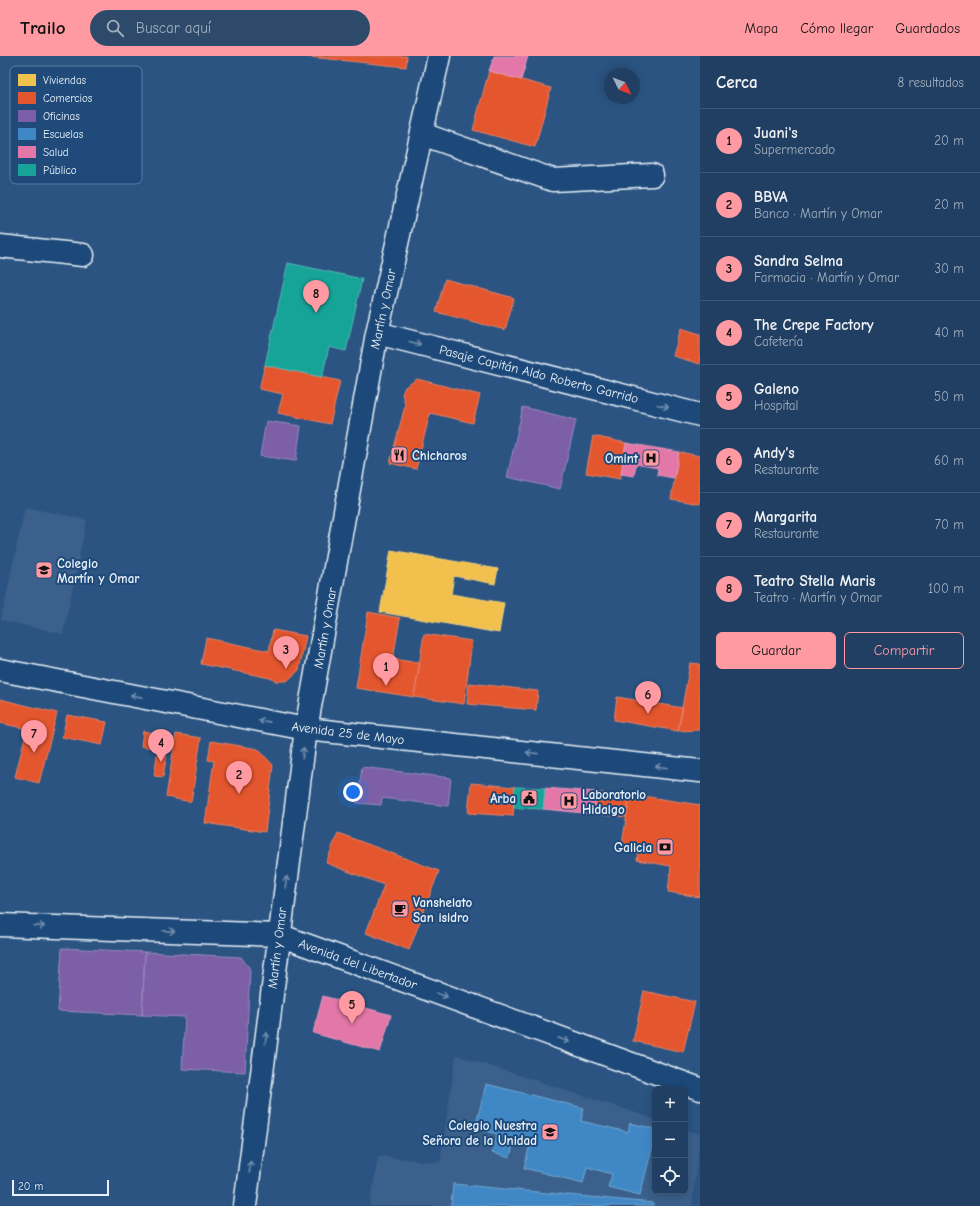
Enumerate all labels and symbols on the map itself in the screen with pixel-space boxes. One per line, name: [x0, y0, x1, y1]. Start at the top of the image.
legend: [10, 66, 142, 184]
north arrow: [604, 68, 640, 104]
text: Viviendas: [43, 74, 87, 87]
text: Comercios: [43, 92, 93, 105]
text: Oficinas: [43, 110, 80, 123]
text: Escuelas: [43, 128, 84, 141]
text: Salud: [43, 146, 69, 159]
text: Público: [43, 164, 77, 177]
street label: Martín y Omar: [367, 266, 399, 351]
pin: 8: [303, 280, 329, 313]
one-way arrow: [408, 340, 421, 347]
street label: Pasaje Capitán Aldo Roberto Garrido: [438, 342, 640, 406]
one-way arrow: [657, 403, 670, 410]
restaurant icon: Chicharos: [389, 445, 409, 465]
place label: Chicharos: [412, 448, 467, 463]
hospital icon: Omint: [641, 448, 661, 468]
place label: Omint: [605, 451, 639, 466]
place label: Colegio Martín y Omar: [57, 556, 140, 586]
school or university icon: Colegio Martín y Omar: [34, 560, 54, 580]
street label: Martín y Omar: [310, 585, 340, 670]
pin: 3: [273, 636, 299, 669]
pin: 1: [373, 653, 399, 686]
pin: 6: [635, 681, 661, 714]
one-way arrow: [130, 692, 143, 700]
one-way arrow: [258, 717, 271, 725]
street label: Avenida 25 de Mayo: [291, 719, 405, 747]
pin: 7: [21, 720, 47, 753]
pin: 4: [148, 729, 174, 762]
one-way arrow: [299, 747, 307, 760]
one-way arrow: [526, 749, 539, 757]
pin: 2: [226, 761, 252, 794]
one-way arrow: [655, 763, 668, 770]
your location: [343, 782, 363, 802]
place label: Laboratorio Hidalgo: [582, 787, 646, 817]
public building icon: Arba: [519, 788, 539, 808]
place label: Arba: [490, 791, 516, 806]
hospital icon: Laboratorio Hidalgo: [559, 791, 579, 811]
bank icon: Galicia: [655, 837, 675, 857]
place label: Galicia: [614, 840, 652, 855]
one-way arrow: [282, 876, 290, 889]
place label: Vanshelato San isidro: [413, 895, 473, 925]
cafe icon: Vanshelato San isidro: [390, 899, 410, 919]
street label: Martín y Omar: [265, 906, 290, 990]
one-way arrow: [32, 922, 45, 930]
one-way arrow: [162, 927, 175, 935]
street label: Avenida del Libertador: [297, 936, 420, 993]
pin: 5: [339, 991, 365, 1024]
one-way arrow: [436, 991, 448, 999]
one-way arrow: [262, 1032, 270, 1045]
one-way arrow: [558, 1036, 570, 1044]
place label: Colegio Nuestra Señora de la Unidad: [422, 1118, 537, 1148]
school or university icon: Colegio Nuestra Señora de la Unidad: [540, 1122, 560, 1142]
one-way arrow: [246, 1161, 254, 1174]
scale bar: [12, 1178, 109, 1197]

